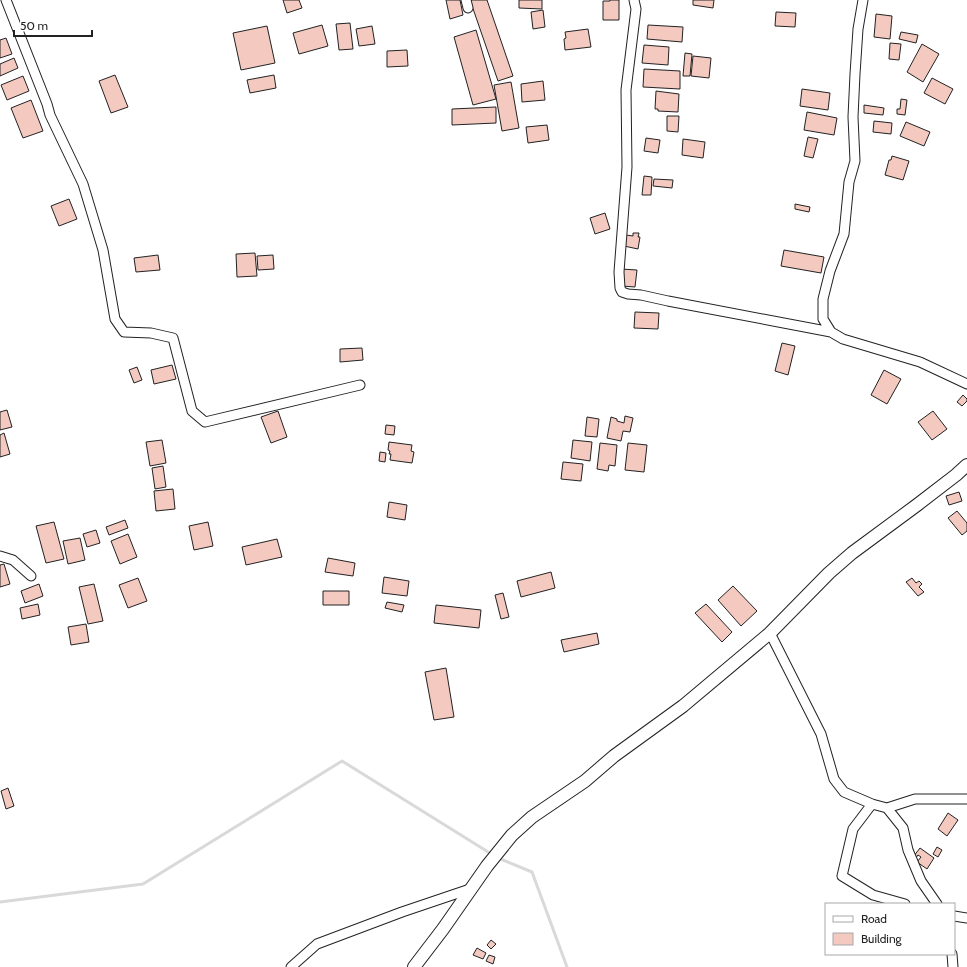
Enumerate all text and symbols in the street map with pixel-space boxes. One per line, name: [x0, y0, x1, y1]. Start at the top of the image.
scale bar: [14, 12, 92, 38]
text: 50 m: [20, 18, 48, 33]
legend: [825, 903, 955, 955]
text: Road: [861, 911, 887, 926]
text: Building: [861, 931, 903, 946]

